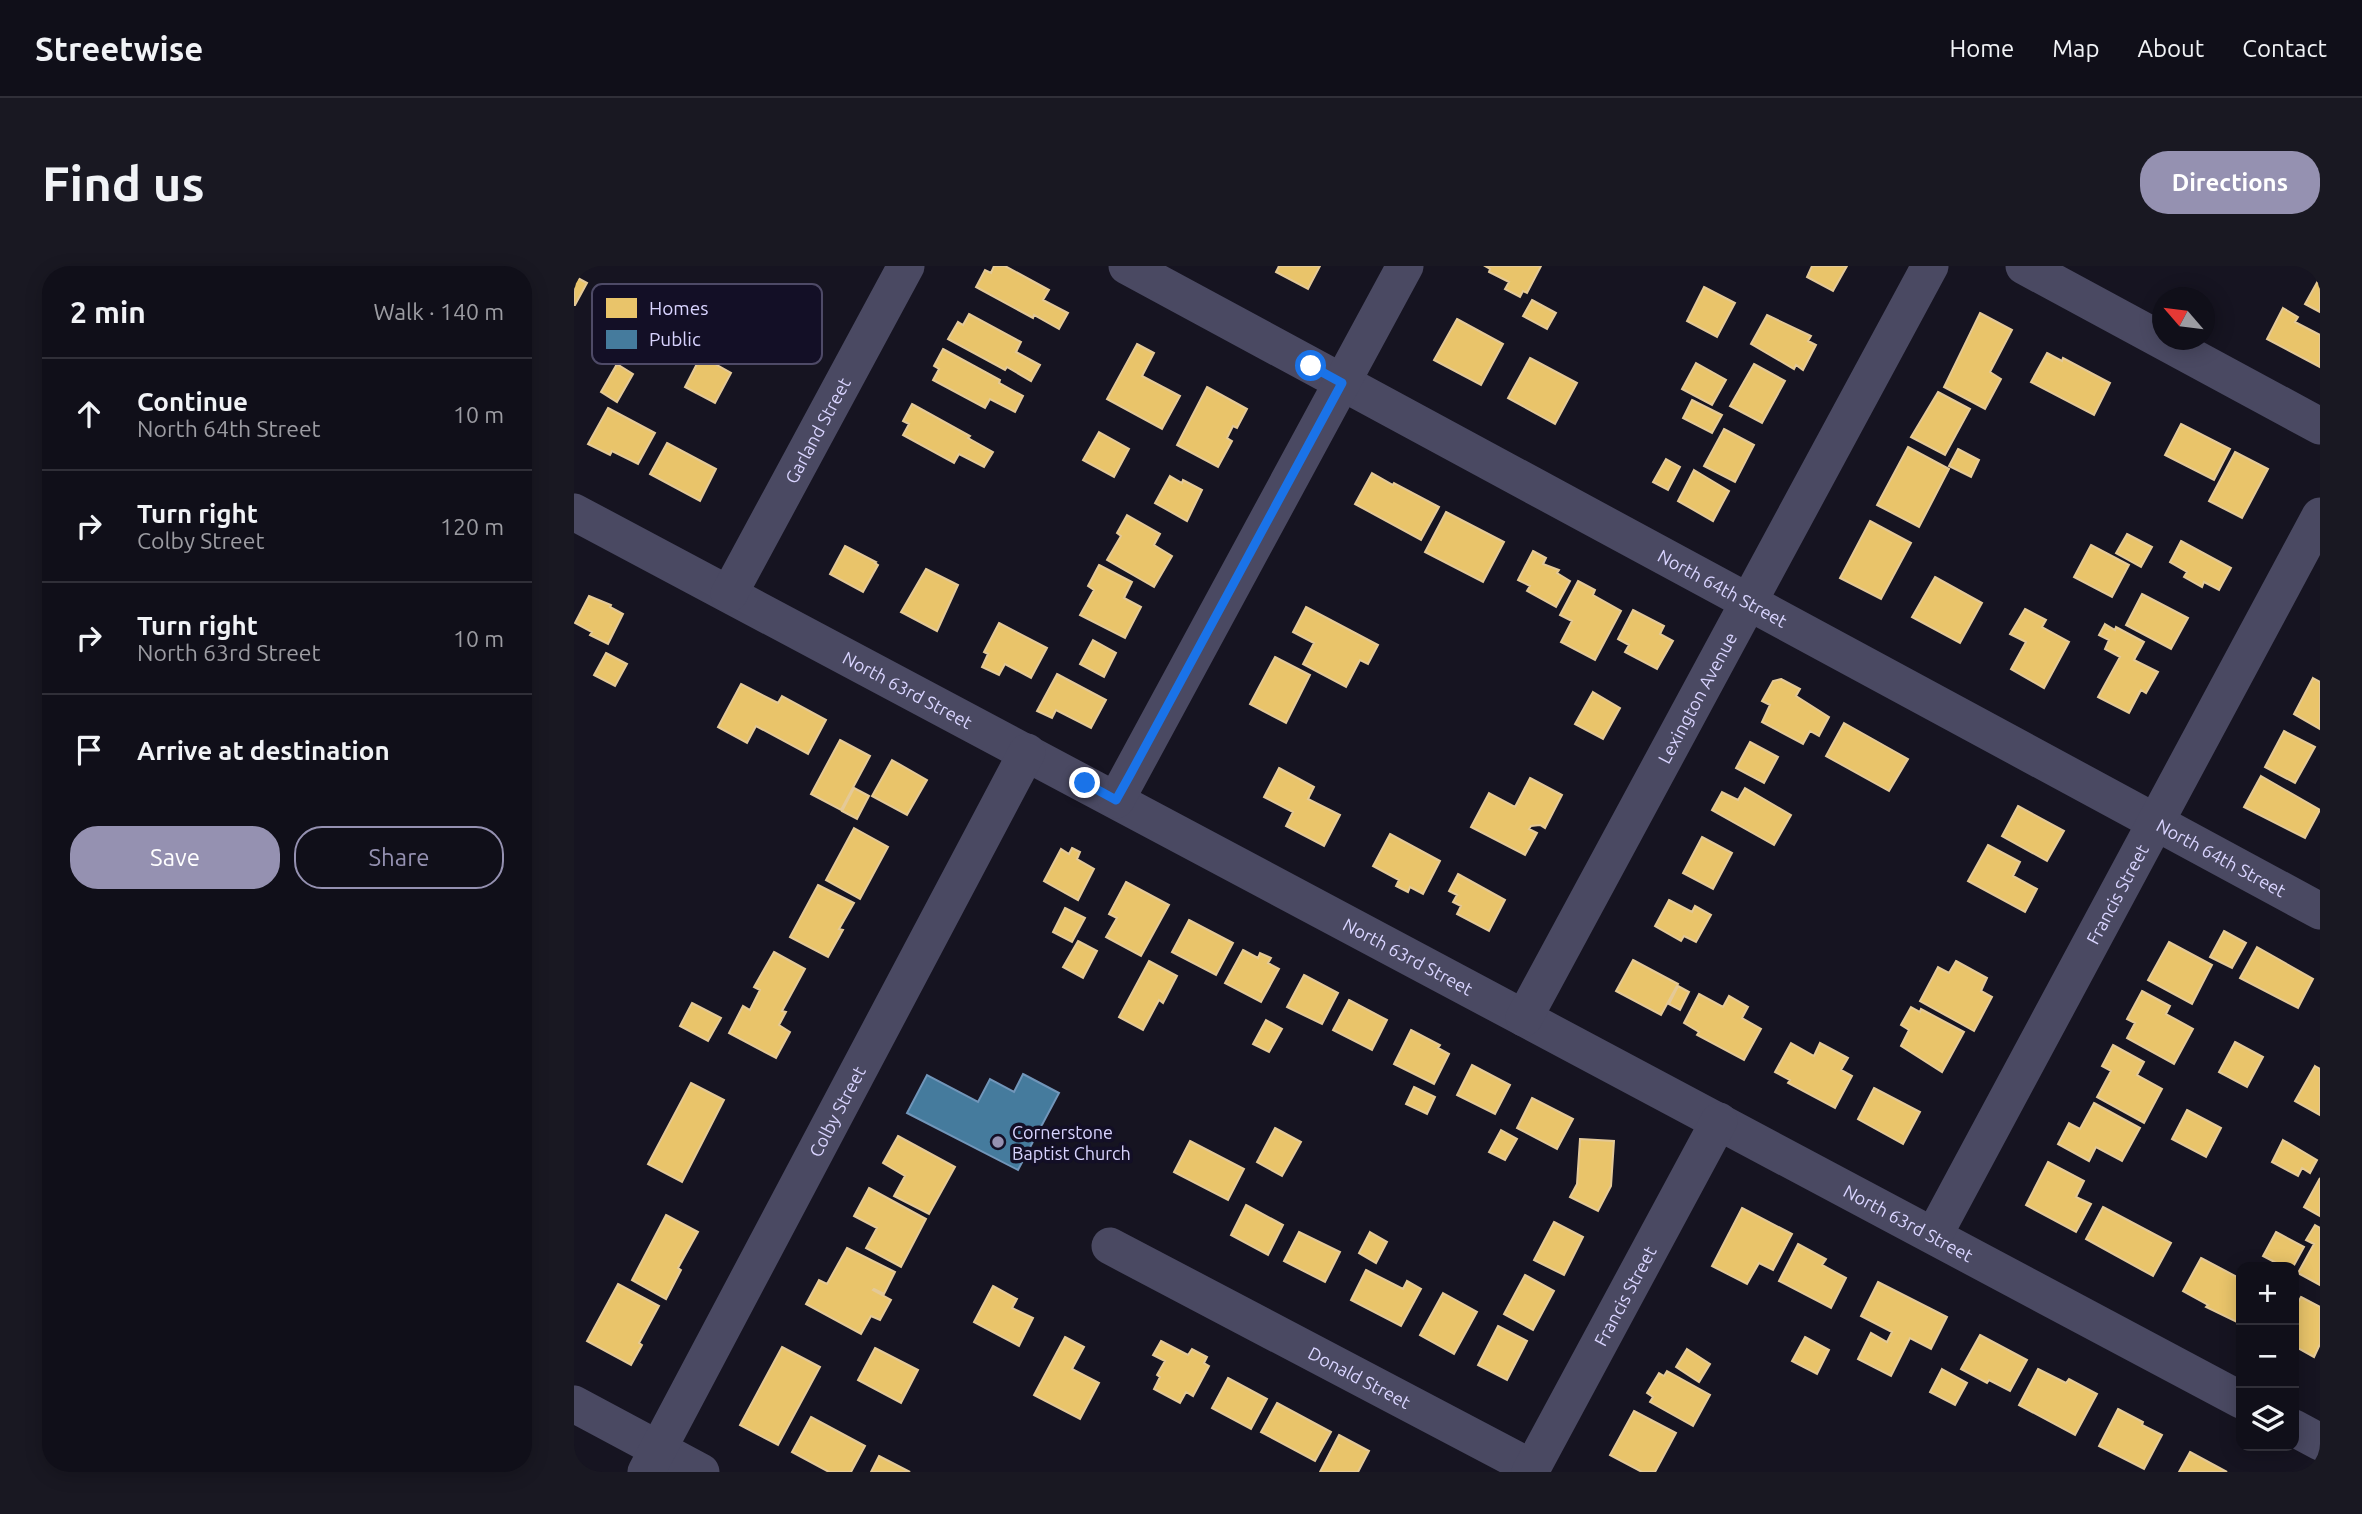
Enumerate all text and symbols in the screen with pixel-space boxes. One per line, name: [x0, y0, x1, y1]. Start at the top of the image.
text: Streetwise: [35, 30, 203, 67]
text: Home: [1949, 35, 2014, 62]
text: Map: [2052, 35, 2099, 62]
text: About: [2137, 35, 2204, 62]
text: Contact: [2242, 35, 2327, 62]
button: Directions: [2140, 151, 2320, 214]
text: Find us: [42, 155, 205, 210]
legend: [592, 284, 822, 364]
north arrow: [2152, 287, 2215, 350]
text: 2 min: [70, 295, 146, 329]
text: Homes: [649, 297, 709, 319]
text: Walk · 140 m: [373, 299, 504, 324]
text: Public: [649, 328, 701, 350]
route start: [1295, 350, 1326, 381]
street label: Garland Street: [781, 374, 854, 487]
text: Continue: [137, 387, 248, 416]
icon: ahead: [70, 395, 108, 433]
text: 10 m: [453, 402, 504, 427]
text: North 64th Street: [137, 416, 321, 441]
text: Turn right: [137, 499, 258, 528]
icon: right: [70, 507, 108, 545]
text: 120 m: [440, 514, 504, 539]
text: Colby Street: [137, 528, 265, 553]
street label: North 64th Street: [1655, 545, 1791, 631]
text: Turn right: [137, 611, 258, 640]
icon: right: [70, 619, 108, 657]
text: 10 m: [453, 626, 504, 651]
street label: Lexington Avenue: [1653, 629, 1740, 767]
text: North 63rd Street: [137, 640, 321, 665]
street label: North 63rd Street: [839, 647, 976, 732]
icon: arrive: [70, 731, 108, 769]
text: Arrive at destination: [137, 736, 390, 765]
route end: [1069, 767, 1100, 798]
street label: North 64th Street: [2153, 815, 2289, 901]
button: Save: [70, 826, 280, 889]
button: Share: [294, 826, 504, 889]
street label: Francis Street: [2082, 841, 2152, 947]
street label: North 63rd Street: [1340, 914, 1476, 999]
street label: Colby Street: [805, 1063, 869, 1160]
place label: Cornerstone Baptist Church: [1012, 1122, 1131, 1163]
marker: Cornerstone Baptist Church: [990, 1134, 1006, 1150]
street label: North 63rd Street: [1840, 1180, 1977, 1265]
street label: Francis Street: [1590, 1243, 1660, 1349]
map controls: [2236, 1262, 2299, 1451]
button: +: [2236, 1262, 2299, 1325]
button: −: [2236, 1325, 2299, 1388]
street label: Donald Street: [1305, 1342, 1414, 1412]
button: layers: [2236, 1388, 2299, 1451]

